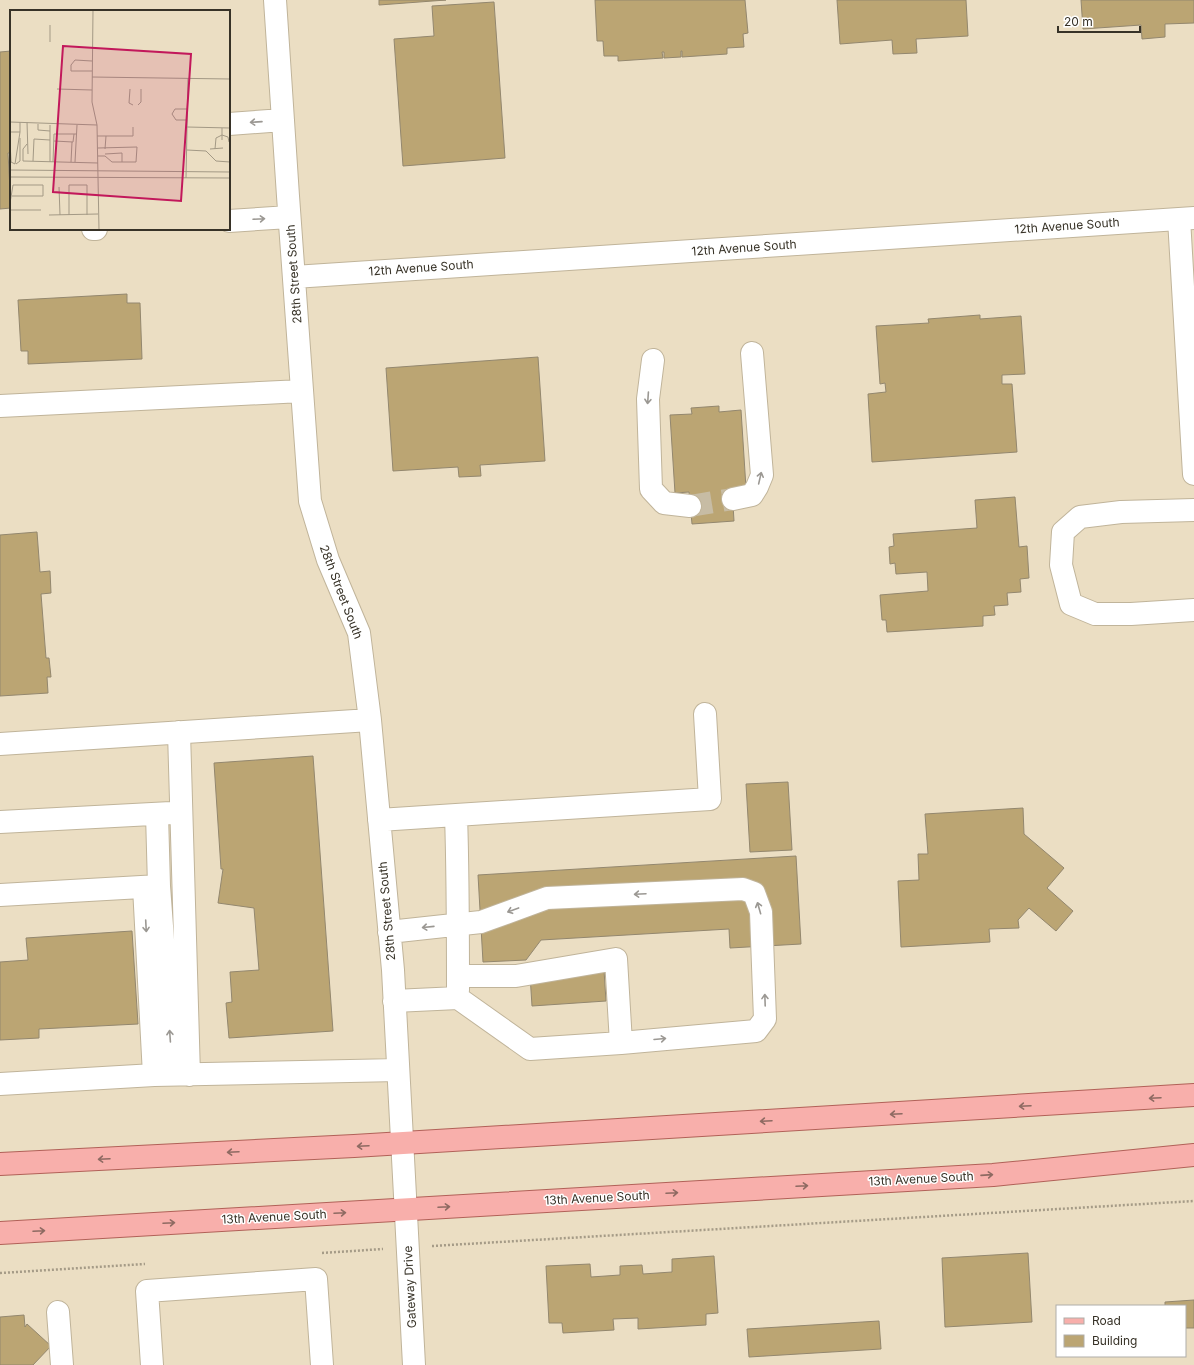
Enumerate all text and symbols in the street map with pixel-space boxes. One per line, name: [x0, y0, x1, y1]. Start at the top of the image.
scale bar: [1058, 8, 1140, 34]
inset map: [10, 10, 230, 230]
text: 20 m: [1064, 14, 1093, 29]
one-way arrow: [250, 119, 263, 126]
street label: 12th Avenue South: [1014, 214, 1120, 237]
one-way arrow: [252, 216, 265, 223]
street label: 28th Street South: [283, 224, 304, 324]
street label: 12th Avenue South: [691, 236, 797, 259]
street label: 12th Avenue South: [368, 256, 474, 279]
one-way arrow: [645, 391, 652, 404]
one-way arrow: [756, 472, 764, 485]
street label: 28th Street South: [317, 543, 366, 641]
street label: 28th Street South: [375, 861, 398, 961]
one-way arrow: [634, 890, 647, 897]
one-way arrow: [755, 902, 762, 915]
one-way arrow: [506, 907, 519, 914]
one-way arrow: [142, 919, 149, 932]
one-way arrow: [422, 924, 435, 931]
one-way arrow: [761, 994, 769, 1007]
one-way arrow: [167, 1030, 174, 1043]
one-way arrow: [653, 1036, 666, 1043]
one-way arrow: [1149, 1094, 1162, 1101]
one-way arrow: [1019, 1102, 1032, 1109]
one-way arrow: [890, 1110, 903, 1117]
one-way arrow: [760, 1118, 773, 1125]
one-way arrow: [357, 1142, 370, 1149]
one-way arrow: [227, 1149, 240, 1156]
one-way arrow: [98, 1155, 111, 1163]
street label: 13th Avenue South: [868, 1168, 974, 1189]
one-way arrow: [980, 1171, 993, 1178]
one-way arrow: [795, 1182, 808, 1189]
street label: 13th Avenue South: [544, 1187, 650, 1208]
one-way arrow: [665, 1190, 678, 1197]
one-way arrow: [437, 1203, 450, 1210]
street label: 13th Avenue South: [221, 1206, 327, 1227]
one-way arrow: [333, 1209, 346, 1216]
one-way arrow: [162, 1219, 175, 1226]
one-way arrow: [32, 1227, 45, 1234]
street label: Gateway Drive: [400, 1245, 419, 1329]
legend: [1056, 1305, 1186, 1357]
text: Road: [1092, 1313, 1121, 1328]
text: Building: [1092, 1333, 1137, 1348]

